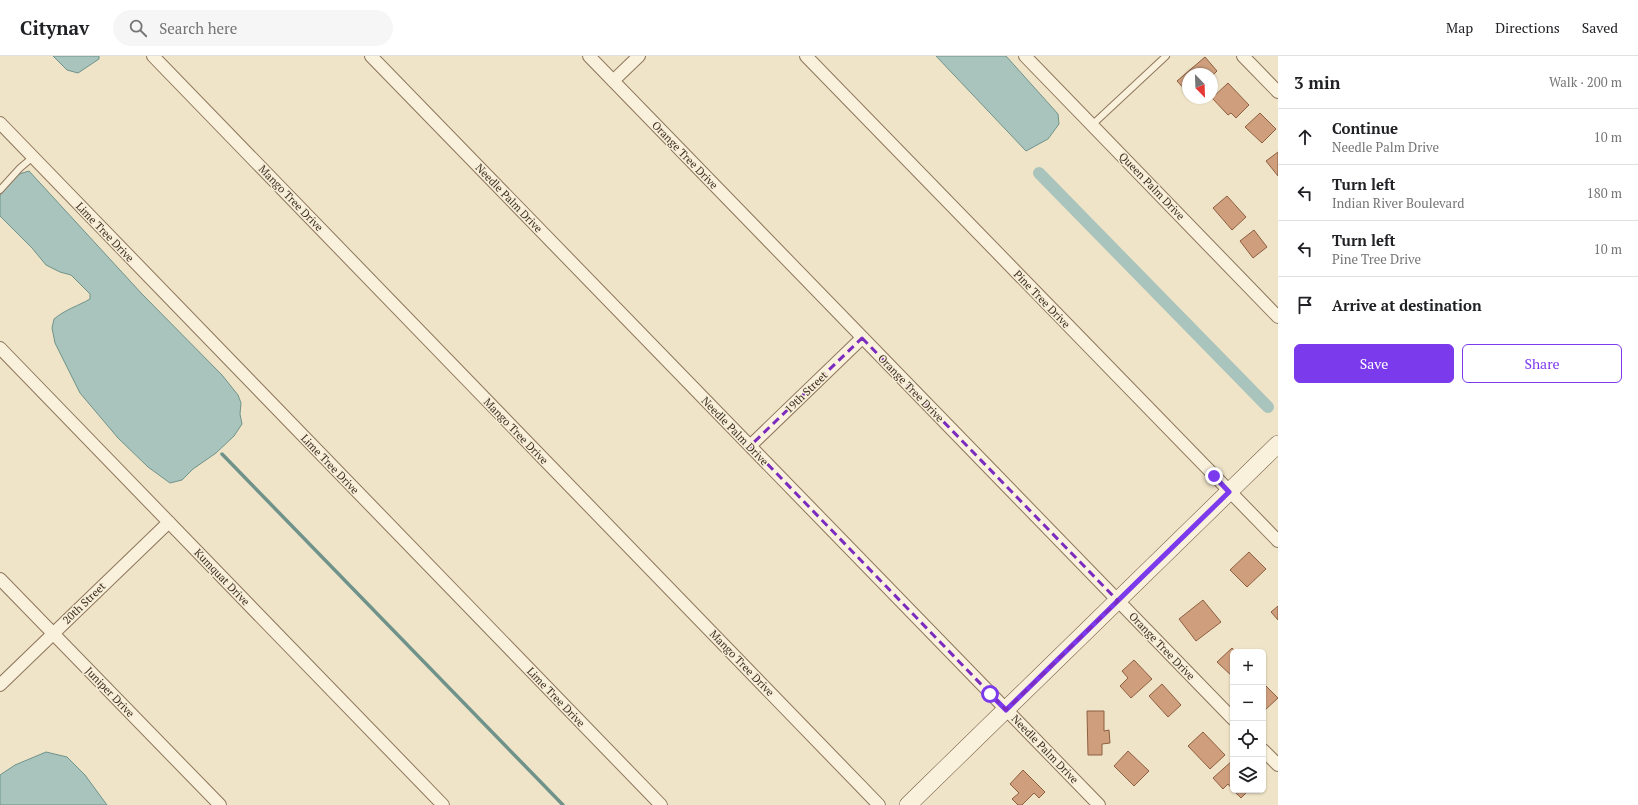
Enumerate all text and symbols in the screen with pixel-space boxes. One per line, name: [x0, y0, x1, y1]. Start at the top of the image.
search box: [113, 10, 393, 46]
text: Citynav: [20, 15, 89, 40]
icon: search: [127, 17, 149, 39]
text: Search here: [159, 18, 237, 38]
text: Map: [1446, 18, 1473, 37]
text: Directions: [1495, 18, 1560, 37]
text: Saved: [1582, 18, 1618, 37]
north arrow: [1182, 68, 1218, 104]
text: 3 min: [1294, 71, 1341, 94]
text: Walk · 200 m: [1549, 73, 1622, 91]
street label: Orange Tree Drive: [649, 118, 721, 192]
text: Continue: [1332, 118, 1398, 138]
icon: ahead: [1294, 126, 1316, 148]
text: 10 m: [1594, 128, 1622, 146]
text: Needle Palm Drive: [1332, 138, 1439, 156]
street label: Queen Palm Drive: [1116, 149, 1188, 223]
street label: Needle Palm Drive: [473, 161, 546, 236]
street label: Mango Tree Drive: [256, 162, 327, 234]
text: Turn left: [1332, 174, 1396, 194]
icon: left: [1294, 182, 1316, 204]
text: 180 m: [1587, 184, 1622, 202]
text: Indian River Boulevard: [1332, 194, 1464, 212]
street label: Lime Tree Drive: [73, 199, 137, 265]
text: Turn left: [1332, 230, 1396, 250]
icon: left: [1294, 238, 1316, 260]
text: 10 m: [1594, 240, 1622, 258]
text: Pine Tree Drive: [1332, 250, 1421, 268]
street label: Pine Tree Drive: [1011, 267, 1074, 331]
icon: arrive: [1294, 294, 1316, 316]
text: Arrive at destination: [1332, 295, 1482, 315]
button: Save: [1294, 344, 1454, 383]
button: Share: [1462, 344, 1622, 383]
street label: Orange Tree Drive: [875, 351, 947, 425]
street label: 19th Street: [782, 368, 830, 416]
street label: Needle Palm Drive: [699, 394, 772, 469]
street label: Mango Tree Drive: [481, 395, 552, 467]
street label: Lime Tree Drive: [298, 431, 362, 497]
route end: [1205, 467, 1223, 485]
street label: Kumquat Drive: [191, 546, 253, 609]
street label: 20th Street: [60, 579, 108, 627]
street label: Orange Tree Drive: [1126, 609, 1198, 683]
street label: Mango Tree Drive: [707, 627, 778, 699]
map controls: [1230, 649, 1266, 793]
button: +: [1230, 649, 1266, 685]
street label: Juniper Drive: [82, 664, 138, 721]
street label: Lime Tree Drive: [524, 664, 588, 730]
route start: [981, 685, 999, 703]
button: −: [1230, 685, 1266, 721]
street label: Needle Palm Drive: [1009, 712, 1082, 787]
button: locate: [1230, 721, 1266, 757]
button: layers: [1230, 757, 1266, 793]

